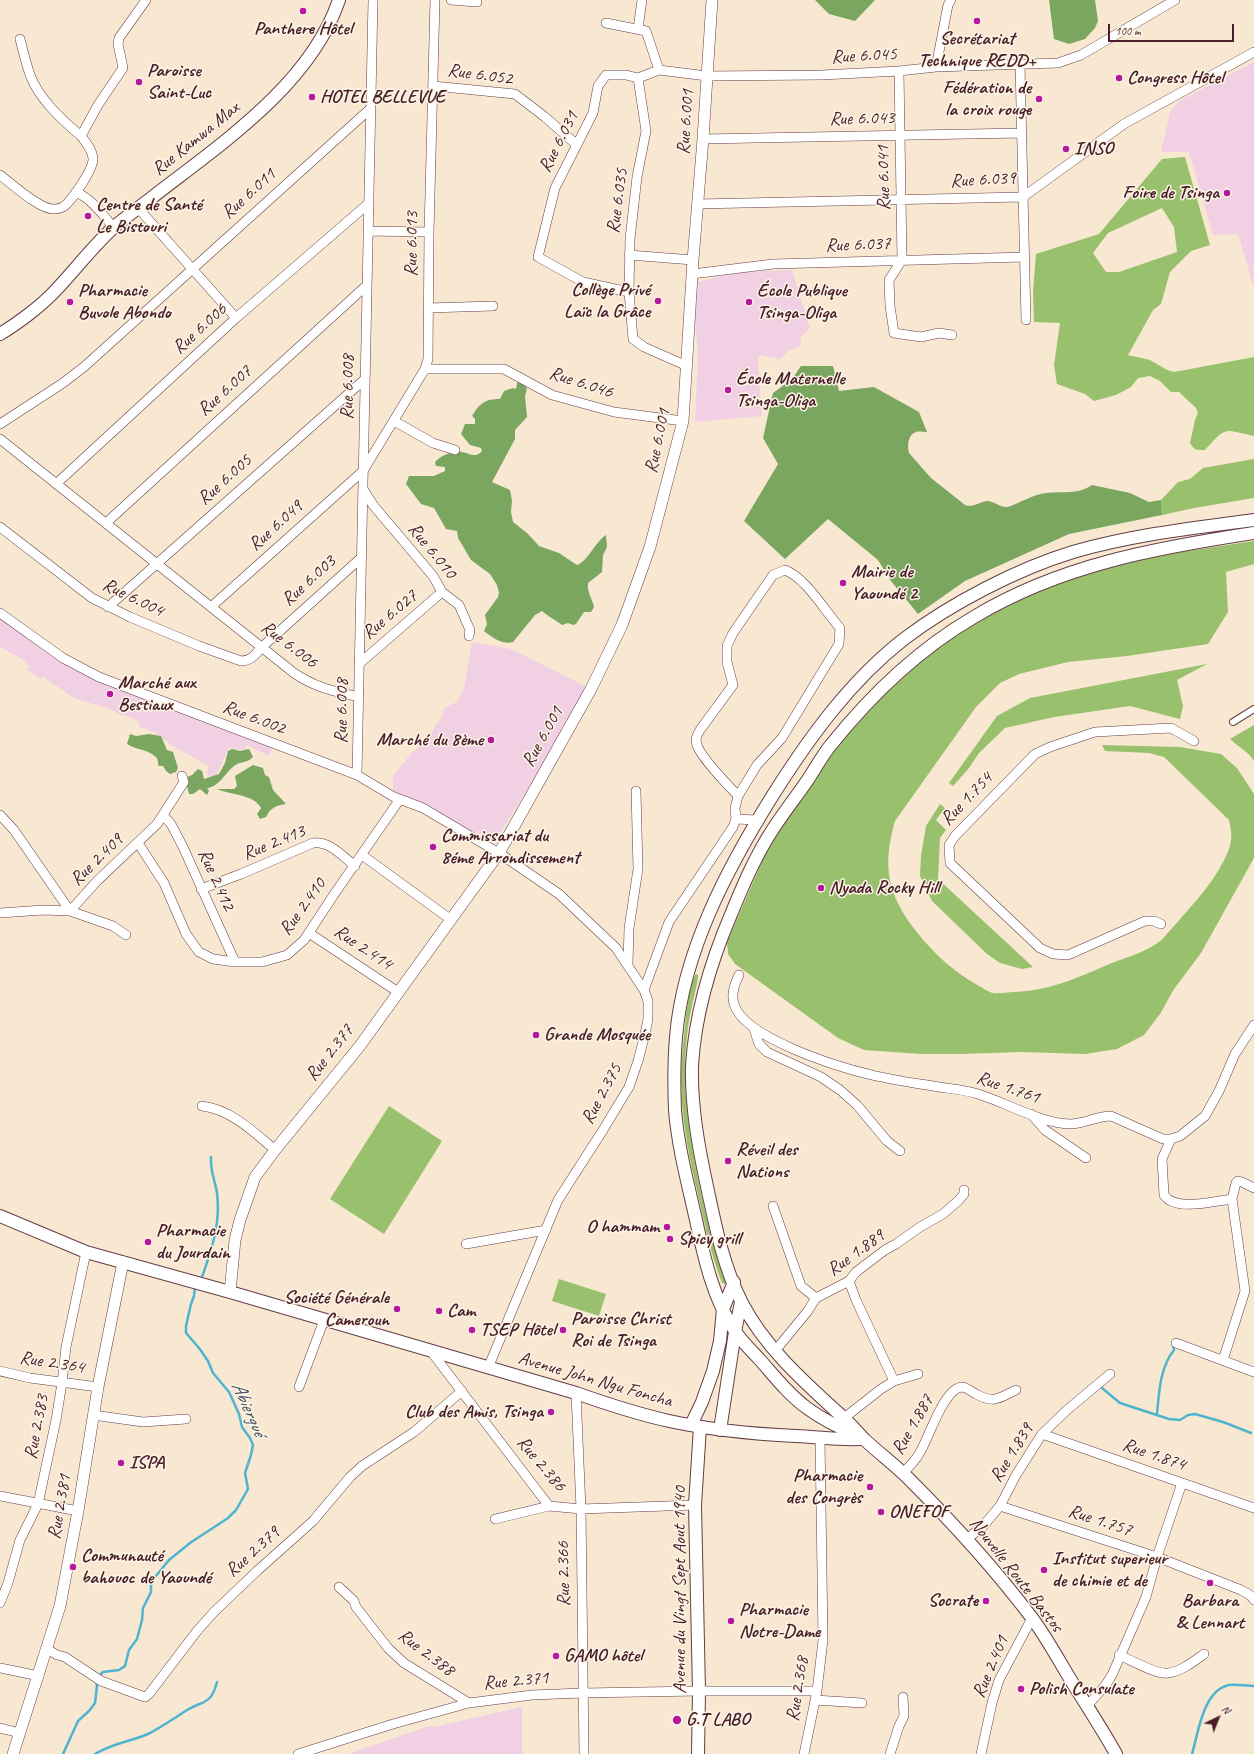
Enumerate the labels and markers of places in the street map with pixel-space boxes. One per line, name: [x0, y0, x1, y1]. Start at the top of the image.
marker: Panthere Hôtel: [298, 6, 308, 16]
marker: Secrétariat Technique REDD+: [972, 16, 982, 26]
place label: Panthere Hôtel: [254, 18, 352, 40]
place label: Secrétariat Technique REDD+: [918, 28, 1036, 72]
place label: Paroisse Saint-Luc: [147, 60, 211, 104]
place label: Congress Hôtel: [1127, 67, 1223, 89]
marker: Congress Hôtel: [1114, 73, 1124, 83]
marker: Paroisse Saint-Luc: [134, 77, 144, 87]
place label: Fédération de la croix rouge: [943, 77, 1031, 121]
place label: HOTEL BELLEVUE: [320, 86, 445, 108]
marker: HOTEL BELLEVUE: [307, 92, 317, 102]
marker: Fédération de la croix rouge: [1034, 94, 1044, 104]
place label: INSO: [1074, 138, 1113, 160]
marker: INSO: [1061, 144, 1071, 154]
place label: Foire de Tsinga: [1123, 182, 1219, 204]
marker: Foire de Tsinga: [1222, 188, 1232, 198]
place label: Centre de Santé Le Bistouri: [96, 194, 202, 238]
marker: Centre de Santé Le Bistouri: [83, 211, 93, 221]
place label: Collège Privé Laïc la Grâce: [564, 279, 650, 323]
place label: Pharmacie Buvole Abondo: [78, 280, 171, 324]
place label: École Publique Tsinga-Oliga: [757, 280, 847, 324]
marker: Collège Privé Laïc la Grâce: [653, 296, 663, 306]
marker: Pharmacie Buvole Abondo: [65, 297, 75, 307]
marker: École Publique Tsinga-Oliga: [744, 297, 754, 307]
place label: École Maternelle Tsinga-Oliga: [736, 368, 845, 412]
marker: École Maternelle Tsinga-Oliga: [723, 385, 733, 395]
place label: Mairie de Yaoundé 2: [851, 561, 917, 605]
marker: Mairie de Yaoundé 2: [838, 578, 848, 588]
place label: Marché aux Bestiaux: [118, 672, 196, 716]
marker: Marché aux Bestiaux: [105, 689, 115, 699]
place label: Marché du 8ème: [376, 729, 483, 751]
marker: Marché du 8ème: [486, 735, 496, 745]
place label: Commissariat du 8éme Arrondissement: [441, 825, 579, 869]
marker: Commissariat du 8éme Arrondissement: [428, 842, 438, 852]
place label: Nyada Rocky Hill: [829, 877, 939, 899]
marker: Nyada Rocky Hill: [816, 883, 826, 893]
place label: Grande Mosquée: [544, 1024, 650, 1046]
marker: Grande Mosquée: [531, 1030, 541, 1040]
place label: Réveil des Nations: [736, 1139, 797, 1183]
marker: Réveil des Nations: [723, 1156, 733, 1166]
place label: O hammam: [586, 1216, 659, 1238]
place label: Pharmacie du Jourdain: [156, 1220, 230, 1264]
marker: O hammam: [662, 1222, 672, 1232]
place label: Spicy grill: [678, 1228, 740, 1250]
marker: Spicy grill: [665, 1234, 675, 1244]
marker: Pharmacie du Jourdain: [143, 1237, 153, 1247]
place label: Société Générale Cameroun: [284, 1287, 389, 1331]
place label: Cam: [447, 1300, 475, 1322]
marker: Société Générale Cameroun: [392, 1304, 402, 1314]
marker: Cam: [434, 1306, 444, 1316]
place label: Paroisse Christ Roi de Tsinga: [571, 1308, 671, 1352]
place label: TSEP Hôtel: [480, 1319, 555, 1341]
marker: TSEP Hôtel: [467, 1325, 477, 1335]
marker: Paroisse Christ Roi de Tsinga: [558, 1325, 568, 1335]
place label: Club des Amis, Tsinga: [405, 1401, 543, 1423]
marker: Club des Amis, Tsinga: [546, 1407, 556, 1417]
place label: ISPA: [129, 1452, 164, 1474]
marker: ISPA: [116, 1458, 126, 1468]
place label: Pharmacie des Congrès: [786, 1465, 862, 1509]
marker: Pharmacie des Congrès: [865, 1482, 875, 1492]
place label: ONEFOF: [889, 1501, 949, 1523]
marker: ONEFOF: [876, 1507, 886, 1517]
place label: Communauté bahouoc de Yaoundé: [81, 1545, 211, 1589]
place label: Institut superieur de chimie et de: [1052, 1548, 1167, 1592]
marker: Communauté bahouoc de Yaoundé: [68, 1562, 78, 1572]
marker: Institut superieur de chimie et de: [1039, 1565, 1049, 1575]
marker: Barbara & Lennart: [1205, 1578, 1215, 1588]
place label: Socrate: [928, 1590, 978, 1612]
place label: Barbara & Lennart: [1176, 1590, 1244, 1634]
marker: Socrate: [981, 1596, 991, 1606]
place label: Pharmacie Notre-Dame: [739, 1599, 820, 1643]
marker: Pharmacie Notre-Dame: [726, 1616, 736, 1626]
place label: GAMO hôtel: [564, 1645, 642, 1667]
marker: GAMO hôtel: [551, 1651, 561, 1661]
place label: Polish Consulate: [1029, 1678, 1134, 1700]
marker: Polish Consulate: [1016, 1684, 1026, 1694]
place label: G.T LABO: [686, 1709, 750, 1731]
marker: G.T LABO: [671, 1714, 683, 1726]

